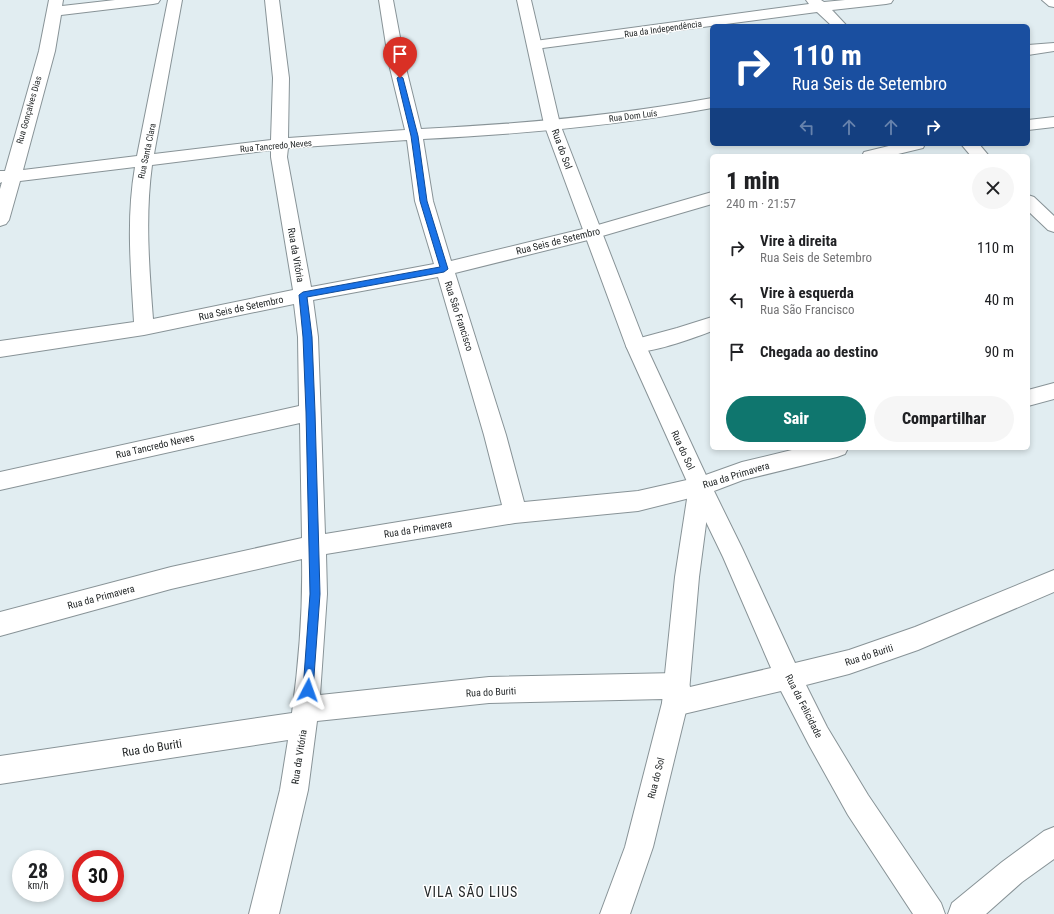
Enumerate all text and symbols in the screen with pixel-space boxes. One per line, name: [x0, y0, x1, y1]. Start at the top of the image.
street label: Rua da Independência: [624, 19, 702, 39]
pin: [383, 37, 417, 78]
text: 110 m: [792, 39, 862, 72]
icon: right: [726, 40, 778, 92]
icon: arrive: [389, 43, 411, 65]
text: Rua Seis de Setembro: [792, 73, 947, 94]
street label: Rua Gonçalves Dias: [15, 75, 43, 145]
street label: Rua Dom Luís: [608, 108, 658, 124]
icon: left: [796, 116, 818, 138]
icon: ahead: [838, 116, 860, 138]
icon: ahead: [880, 116, 902, 138]
icon: right: [922, 116, 944, 138]
street label: Rua Santa Clara: [136, 122, 158, 180]
street label: Rua do Sol: [550, 127, 574, 171]
street label: Rua Tancredo Neves: [240, 138, 312, 154]
text: 1 min: [726, 167, 780, 195]
button: close: [972, 167, 1014, 209]
text: 240 m · 21:57: [726, 196, 796, 211]
street label: Rua Seis de Setembro: [515, 225, 601, 257]
street label: Rua da Vitória: [286, 227, 306, 283]
text: Vire à direita: [760, 232, 837, 250]
icon: right: [726, 237, 748, 259]
text: 110 m: [977, 239, 1014, 257]
text: Rua Seis de Setembro: [760, 250, 872, 265]
street label: Rua São Francisco: [443, 280, 475, 352]
text: Vire à esquerda: [760, 284, 854, 302]
icon: left: [726, 289, 748, 311]
text: 40 m: [984, 291, 1014, 309]
street label: Rua Seis de Setembro: [198, 294, 284, 322]
text: Rua São Francisco: [760, 302, 855, 317]
icon: arrive: [726, 341, 748, 363]
text: Chegada ao destino: [760, 343, 878, 361]
text: 90 m: [984, 343, 1014, 361]
button: Sair: [726, 396, 866, 442]
button: Compartilhar: [874, 396, 1014, 442]
street label: Rua do Sol: [669, 429, 697, 471]
street label: Rua Tancredo Neves: [115, 432, 196, 460]
street label: Rua da Primavera: [701, 460, 771, 490]
street label: Rua da Primavera: [383, 518, 453, 540]
street label: Rua da Primavera: [66, 583, 136, 611]
street label: Rua do Buriti: [843, 642, 895, 668]
position arrow: [287, 669, 329, 711]
street label: Rua da Felicidade: [783, 673, 825, 740]
street label: Rua do Buriti: [466, 685, 516, 699]
street label: Rua da Vitória: [289, 729, 309, 785]
street label: Rua do Buriti: [121, 736, 183, 760]
street label: Rua do Sol: [646, 756, 666, 800]
speed limit sign: 30: [72, 850, 124, 902]
text: 28: [28, 859, 48, 883]
text: km/h: [28, 880, 48, 891]
district label: VILA SÃO LIUS: [424, 883, 518, 900]

